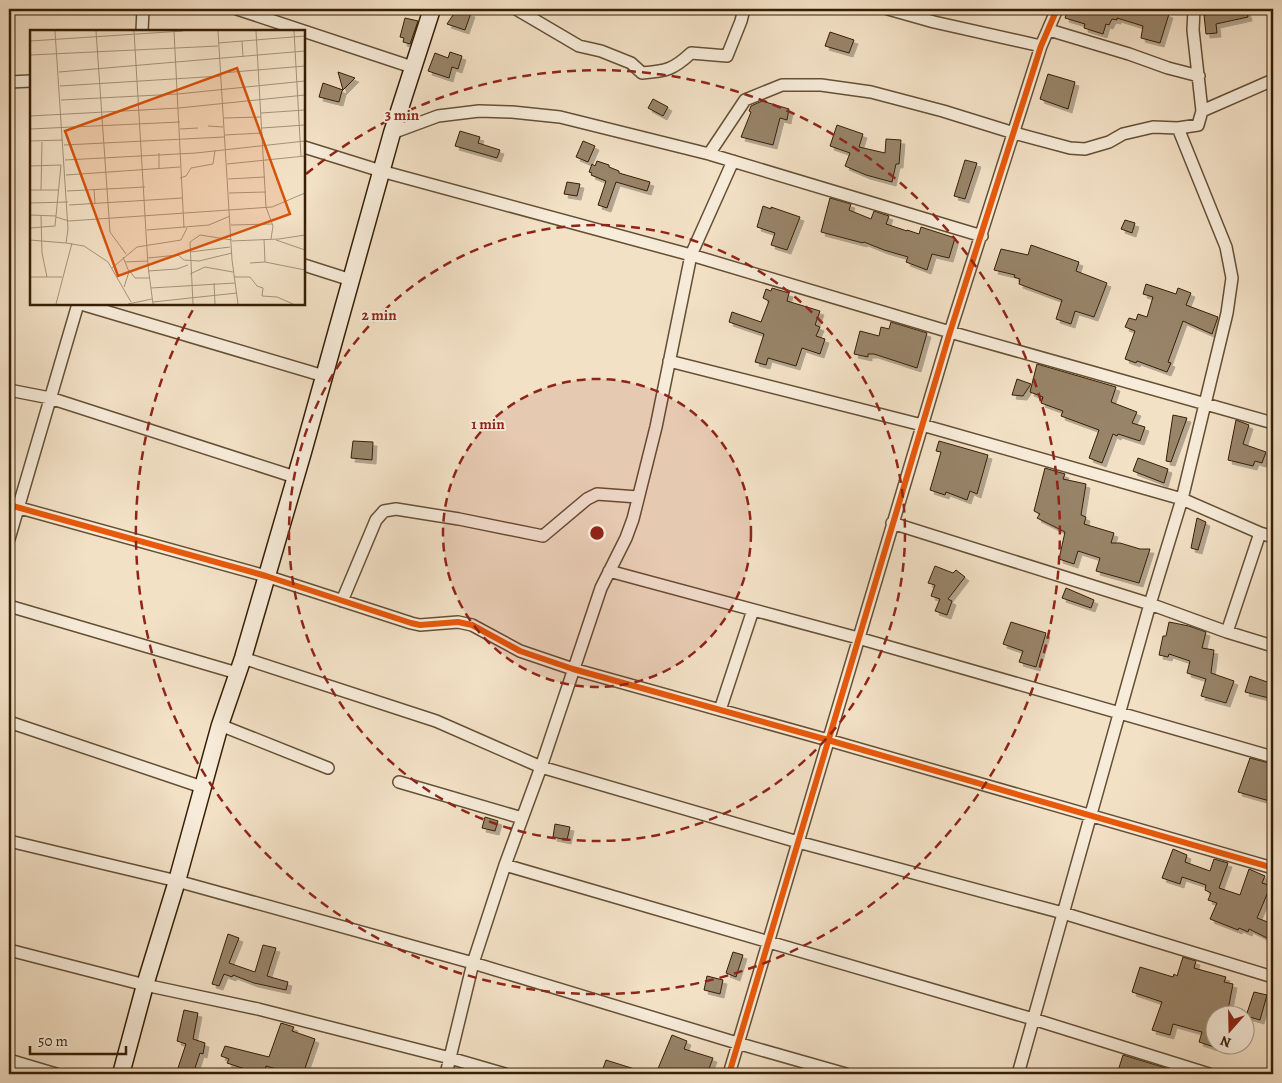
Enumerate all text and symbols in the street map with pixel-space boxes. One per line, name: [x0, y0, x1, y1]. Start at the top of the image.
inset map: [30, 30, 305, 305]
text: 3 min: [385, 105, 420, 125]
text: 2 min: [361, 305, 397, 325]
text: 1 min: [471, 414, 505, 434]
centre of rings: [588, 524, 606, 542]
north arrow: [1204, 1006, 1254, 1056]
scale bar: [30, 1023, 126, 1055]
text: 50 m: [38, 1031, 68, 1051]
text: N: [1218, 1031, 1234, 1052]

